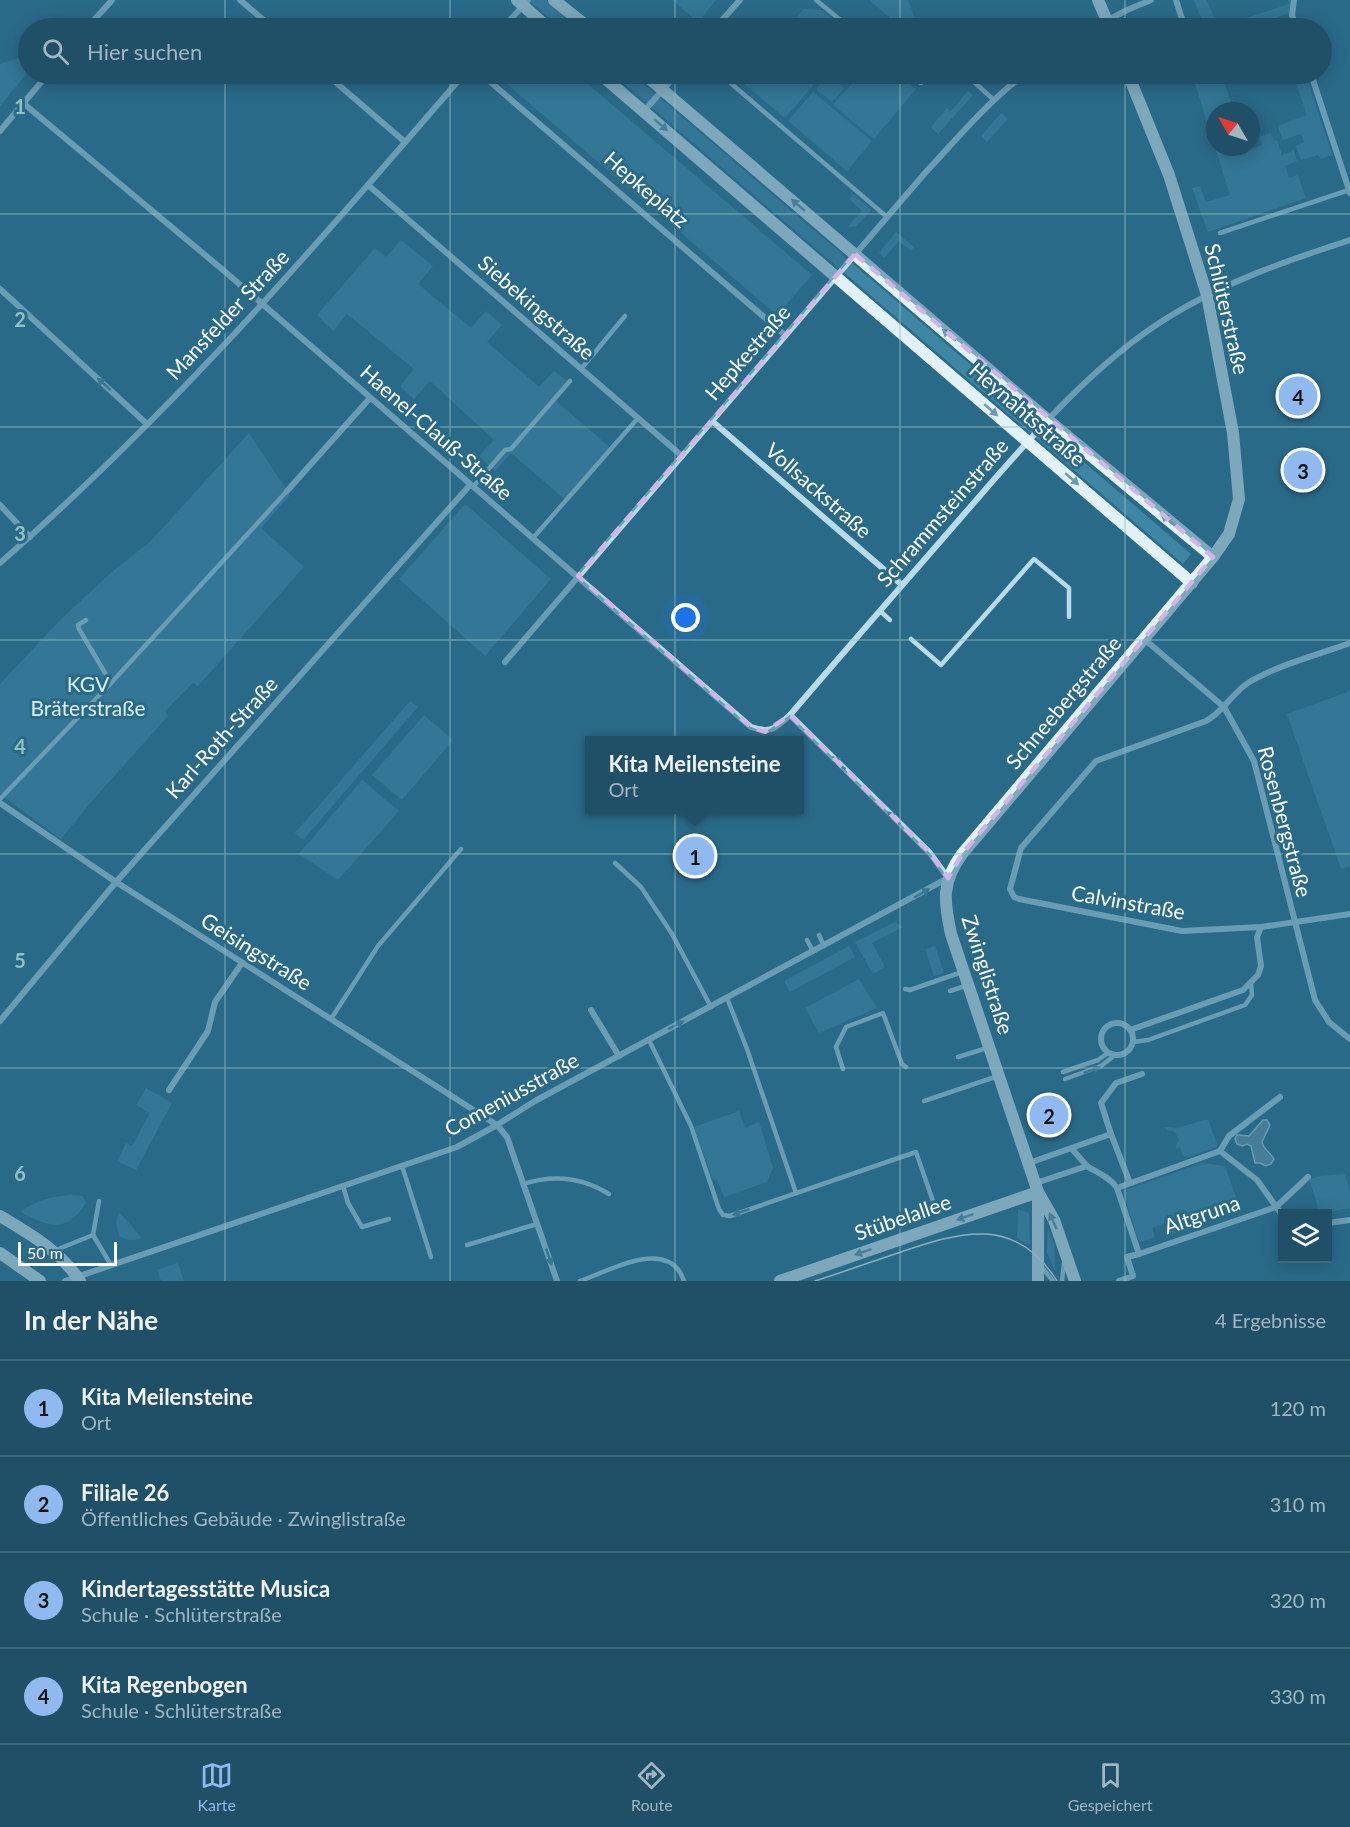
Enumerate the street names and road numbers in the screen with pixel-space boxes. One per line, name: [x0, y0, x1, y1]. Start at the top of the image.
street label: Hepkeplatz: [600, 145, 694, 232]
street label: Schlüterstraße: [1200, 241, 1255, 377]
street label: Mansfelder Straße: [160, 244, 294, 384]
street label: Siebekingstraße: [474, 249, 600, 364]
street label: Hepkestraße: [699, 299, 795, 405]
street label: Heynahtsstraße: [965, 357, 1091, 471]
street label: Haenel-Clauß-Straße: [356, 359, 518, 505]
street label: Schrammsteinstraße: [871, 433, 1013, 591]
street label: Vollsackstraße: [761, 437, 877, 543]
street label: Schneebergstraße: [1000, 630, 1126, 774]
street label: Karl-Roth-Straße: [160, 671, 282, 803]
street label: Rosenbergstraße: [1253, 743, 1318, 900]
street label: Calvinstraße: [1070, 879, 1187, 924]
street label: Geisingstraße: [197, 907, 317, 995]
street label: Zwinglistraße: [957, 912, 1019, 1037]
street label: Comeniusstraße: [440, 1047, 583, 1141]
street label: Stübelallee: [851, 1188, 954, 1245]
street label: Altgruna: [1160, 1189, 1243, 1238]

